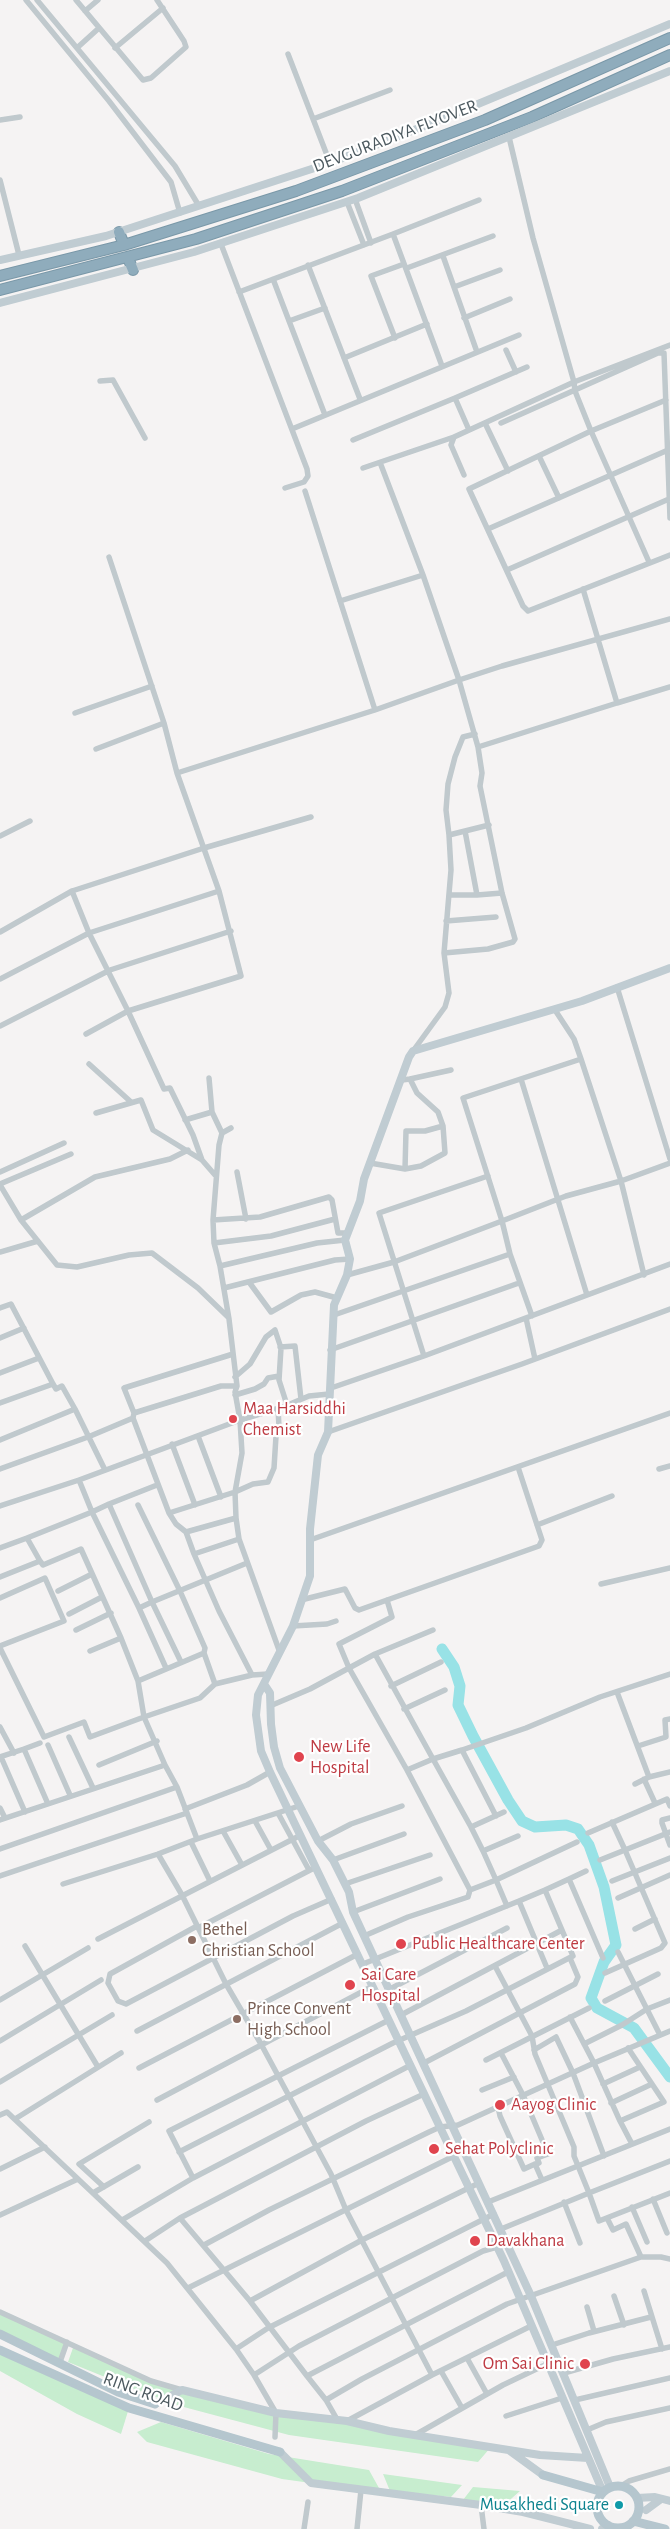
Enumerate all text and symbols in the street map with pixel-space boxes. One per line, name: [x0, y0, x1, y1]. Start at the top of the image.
street label: DEVGURADIYA FLYOVER: [310, 95, 480, 177]
place label: Maa Harsiddhi Chemist: [243, 1398, 346, 1440]
marker: Maa Harsiddhi Chemist: [227, 1413, 239, 1425]
place label: New Life Hospital: [310, 1736, 371, 1778]
marker: New Life Hospital: [292, 1750, 306, 1764]
place label: Bethel Christian School: [202, 1919, 314, 1962]
place label: Public Healthcare Center: [412, 1933, 584, 1955]
marker: Bethel Christian School: [186, 1934, 198, 1946]
marker: Public Healthcare Center: [394, 1937, 408, 1951]
place label: Sai Care Hospital: [361, 1964, 420, 2006]
marker: Sai Care Hospital: [343, 1978, 357, 1992]
place label: Prince Convent High School: [247, 1998, 351, 2040]
marker: Prince Convent High School: [231, 2013, 243, 2025]
place label: Aayog Clinic: [511, 2094, 596, 2116]
marker: Aayog Clinic: [493, 2098, 507, 2112]
place label: Sehat Polyclinic: [445, 2138, 553, 2160]
marker: Sehat Polyclinic: [427, 2142, 441, 2156]
place label: Davakhana: [486, 2230, 565, 2252]
marker: Davakhana: [468, 2234, 482, 2248]
place label: Om Sai Clinic: [483, 2353, 574, 2375]
marker: Om Sai Clinic: [578, 2357, 592, 2371]
street label: RING ROAD: [100, 2368, 186, 2416]
place label: Musakhedi Square: [480, 2494, 609, 2516]
marker: Musakhedi Square: [613, 2499, 625, 2511]

